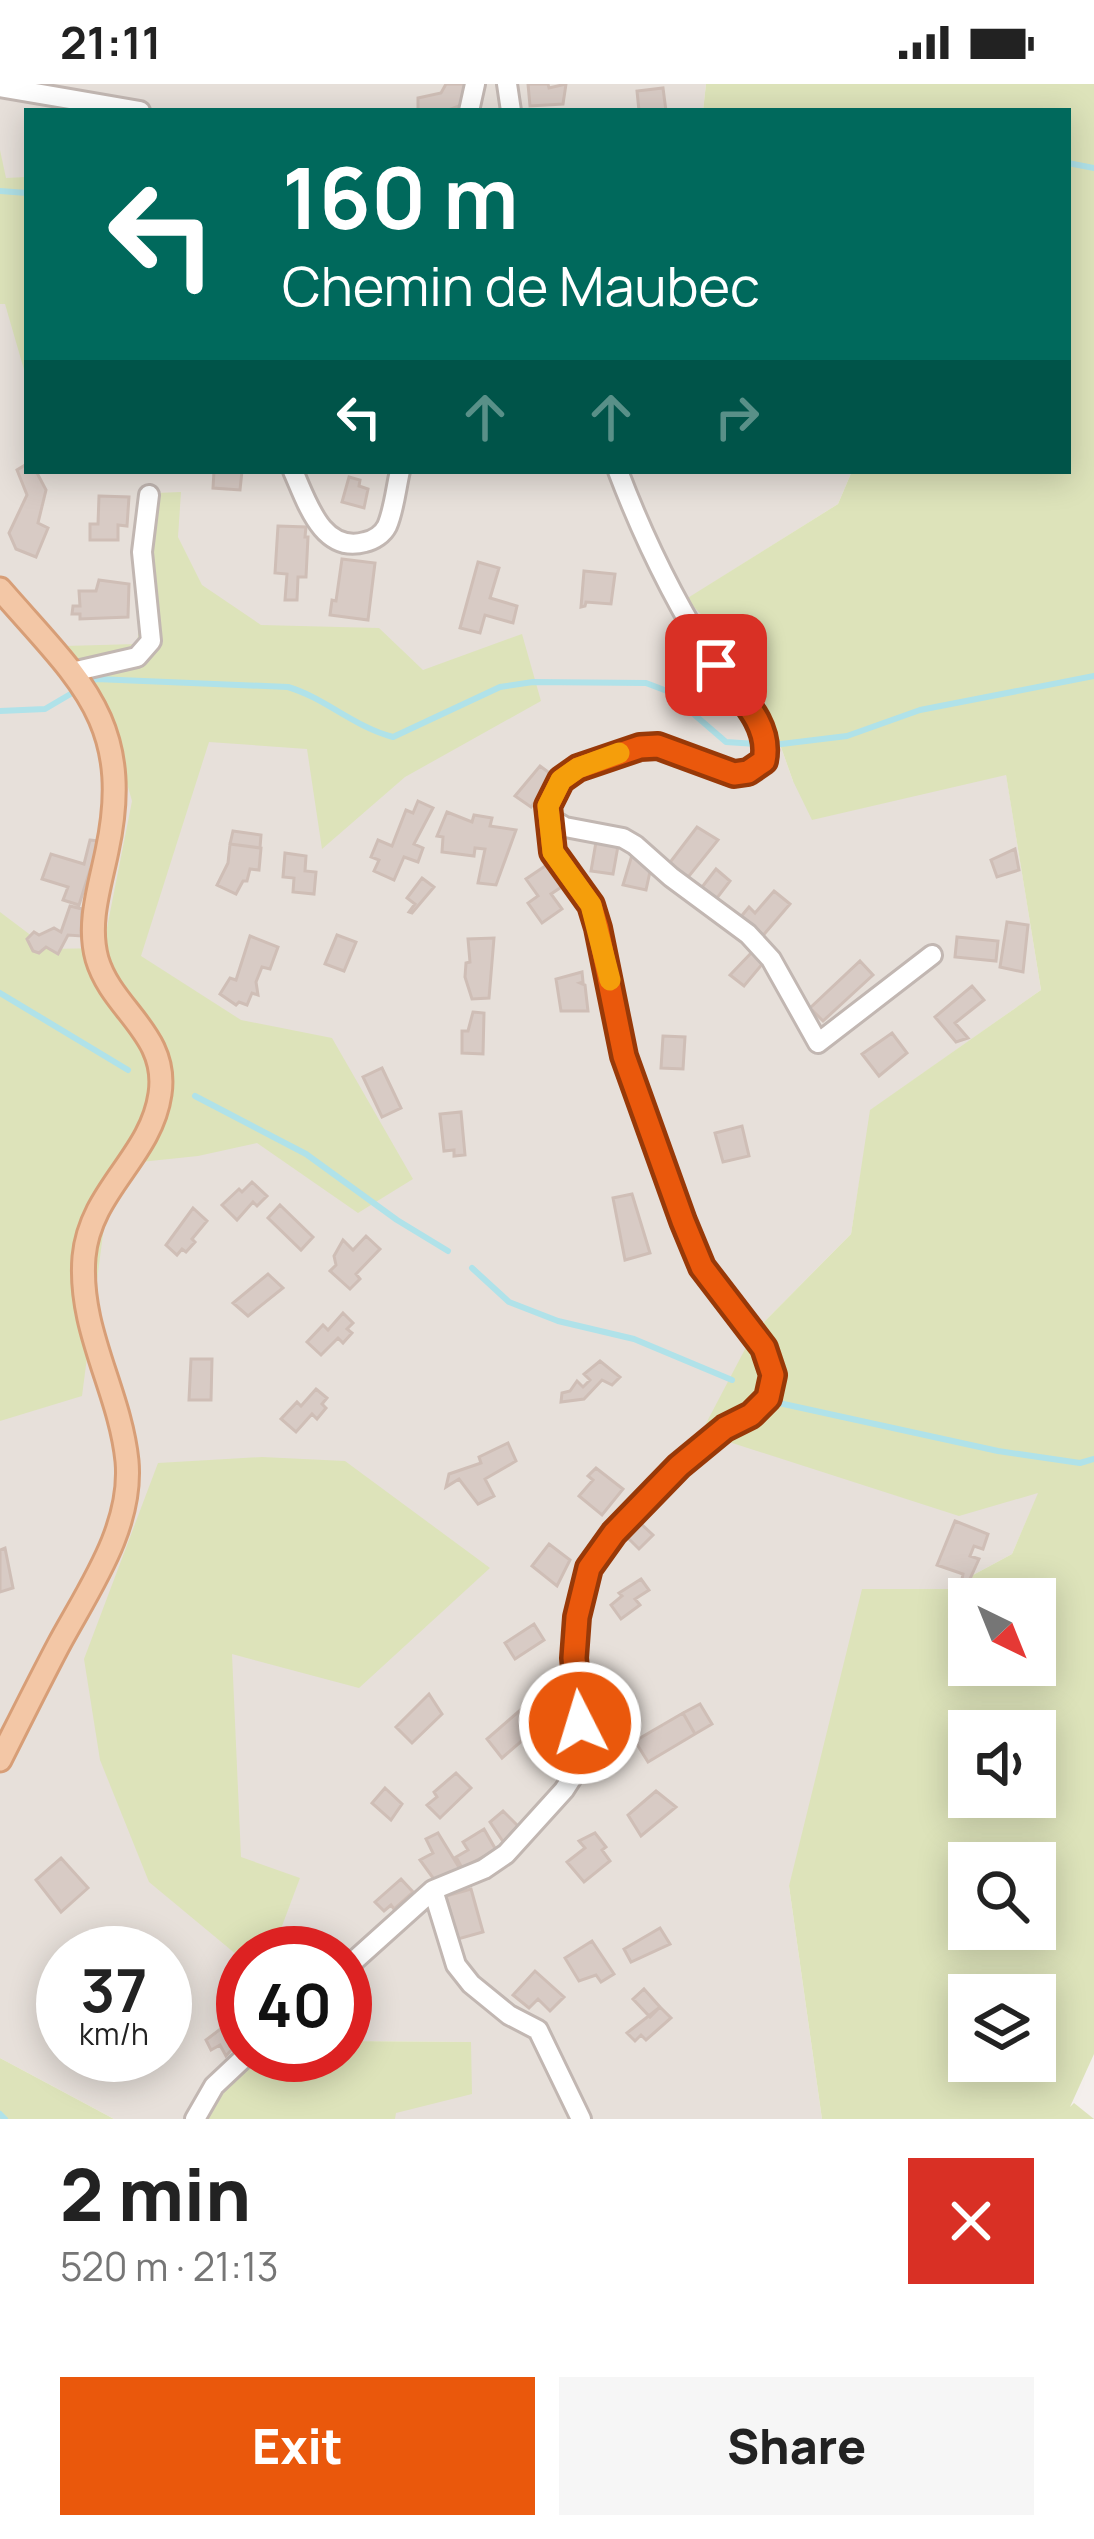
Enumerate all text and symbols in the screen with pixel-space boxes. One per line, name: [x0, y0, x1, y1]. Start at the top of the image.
text: 21:11: [60, 11, 161, 73]
text: 160 m: [282, 139, 519, 254]
icon: left: [84, 156, 240, 312]
text: Chemin de Maubec: [282, 248, 760, 322]
icon: left: [326, 384, 392, 450]
icon: ahead: [452, 384, 518, 450]
icon: ahead: [578, 384, 644, 450]
icon: right: [704, 384, 770, 450]
pin: [665, 614, 767, 716]
icon: arrive: [683, 632, 749, 698]
north arrow: [948, 1578, 1056, 1686]
map controls: [948, 1578, 1056, 2082]
position arrow: [517, 1660, 643, 1786]
button: sound: [948, 1710, 1056, 1818]
button: search: [948, 1842, 1056, 1950]
speed limit sign: 40: [216, 1926, 372, 2082]
text: 37: [81, 1948, 147, 2030]
button: layers: [948, 1974, 1056, 2082]
text: km/h: [79, 2013, 149, 2054]
text: 2 min: [60, 2144, 251, 2243]
button: close: [908, 2158, 1034, 2284]
text: 520 m · 21:13: [60, 2239, 279, 2293]
button: Exit: [60, 2377, 535, 2515]
button: Share: [559, 2377, 1034, 2515]

